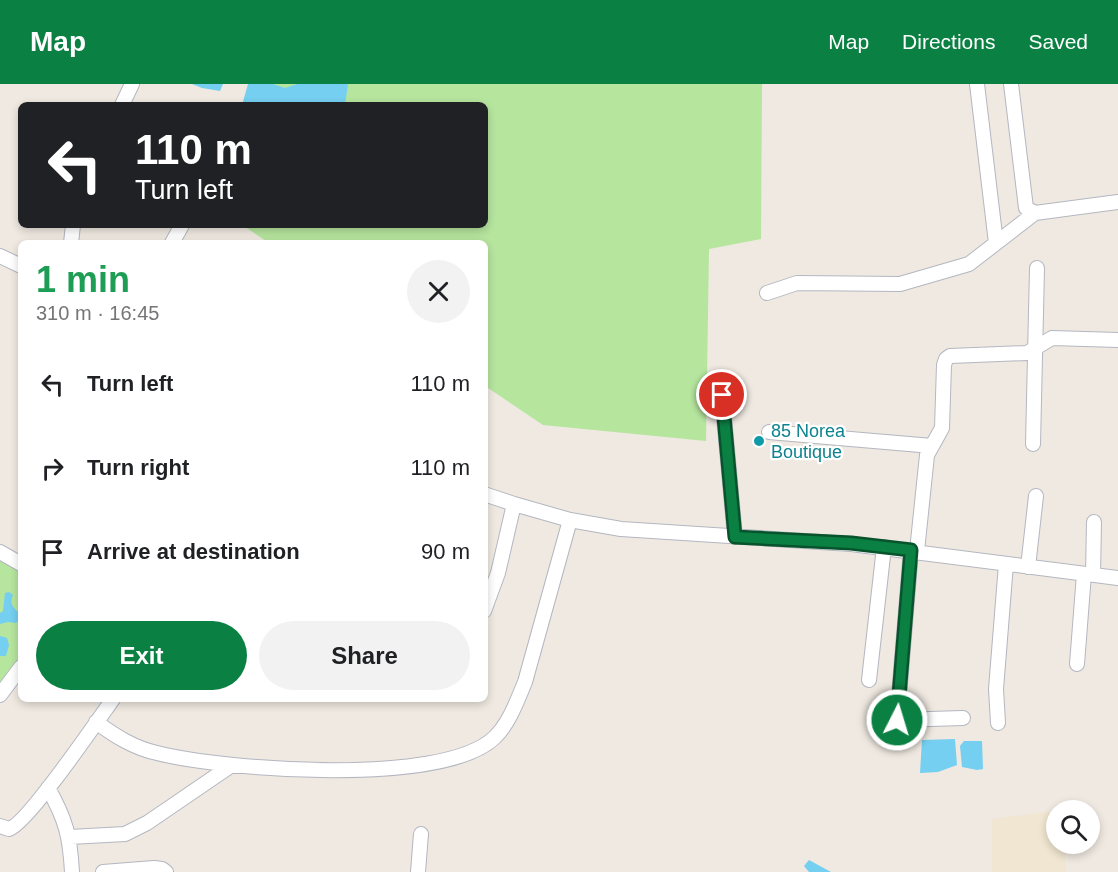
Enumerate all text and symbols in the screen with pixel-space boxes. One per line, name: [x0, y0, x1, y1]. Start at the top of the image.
text: Map: [30, 26, 86, 57]
text: Map: [828, 30, 869, 53]
text: Directions: [902, 30, 995, 53]
text: Saved: [1028, 30, 1088, 53]
icon: left: [36, 126, 114, 204]
text: 110 m: [135, 126, 252, 173]
text: Turn left: [135, 175, 233, 205]
text: 1 min: [36, 259, 130, 300]
button: close: [407, 260, 470, 323]
text: 310 m · 16:45: [36, 302, 159, 324]
icon: left: [36, 368, 69, 401]
pin: [696, 369, 747, 420]
text: Turn left: [87, 371, 173, 396]
text: 110 m: [410, 371, 470, 396]
icon: arrive: [705, 378, 738, 411]
place label: 85 Norea Boutique: [771, 421, 846, 462]
marker: 85 Norea Boutique: [752, 434, 766, 448]
icon: right: [36, 452, 69, 485]
text: Turn right: [87, 455, 189, 480]
text: 110 m: [410, 455, 470, 480]
icon: arrive: [36, 536, 69, 569]
text: Arrive at destination: [87, 539, 300, 564]
text: 90 m: [421, 539, 470, 564]
button: Exit: [36, 621, 247, 690]
button: Share: [259, 621, 470, 690]
position arrow: [865, 688, 929, 752]
map controls: [1046, 800, 1100, 854]
button: search: [1046, 800, 1100, 854]

